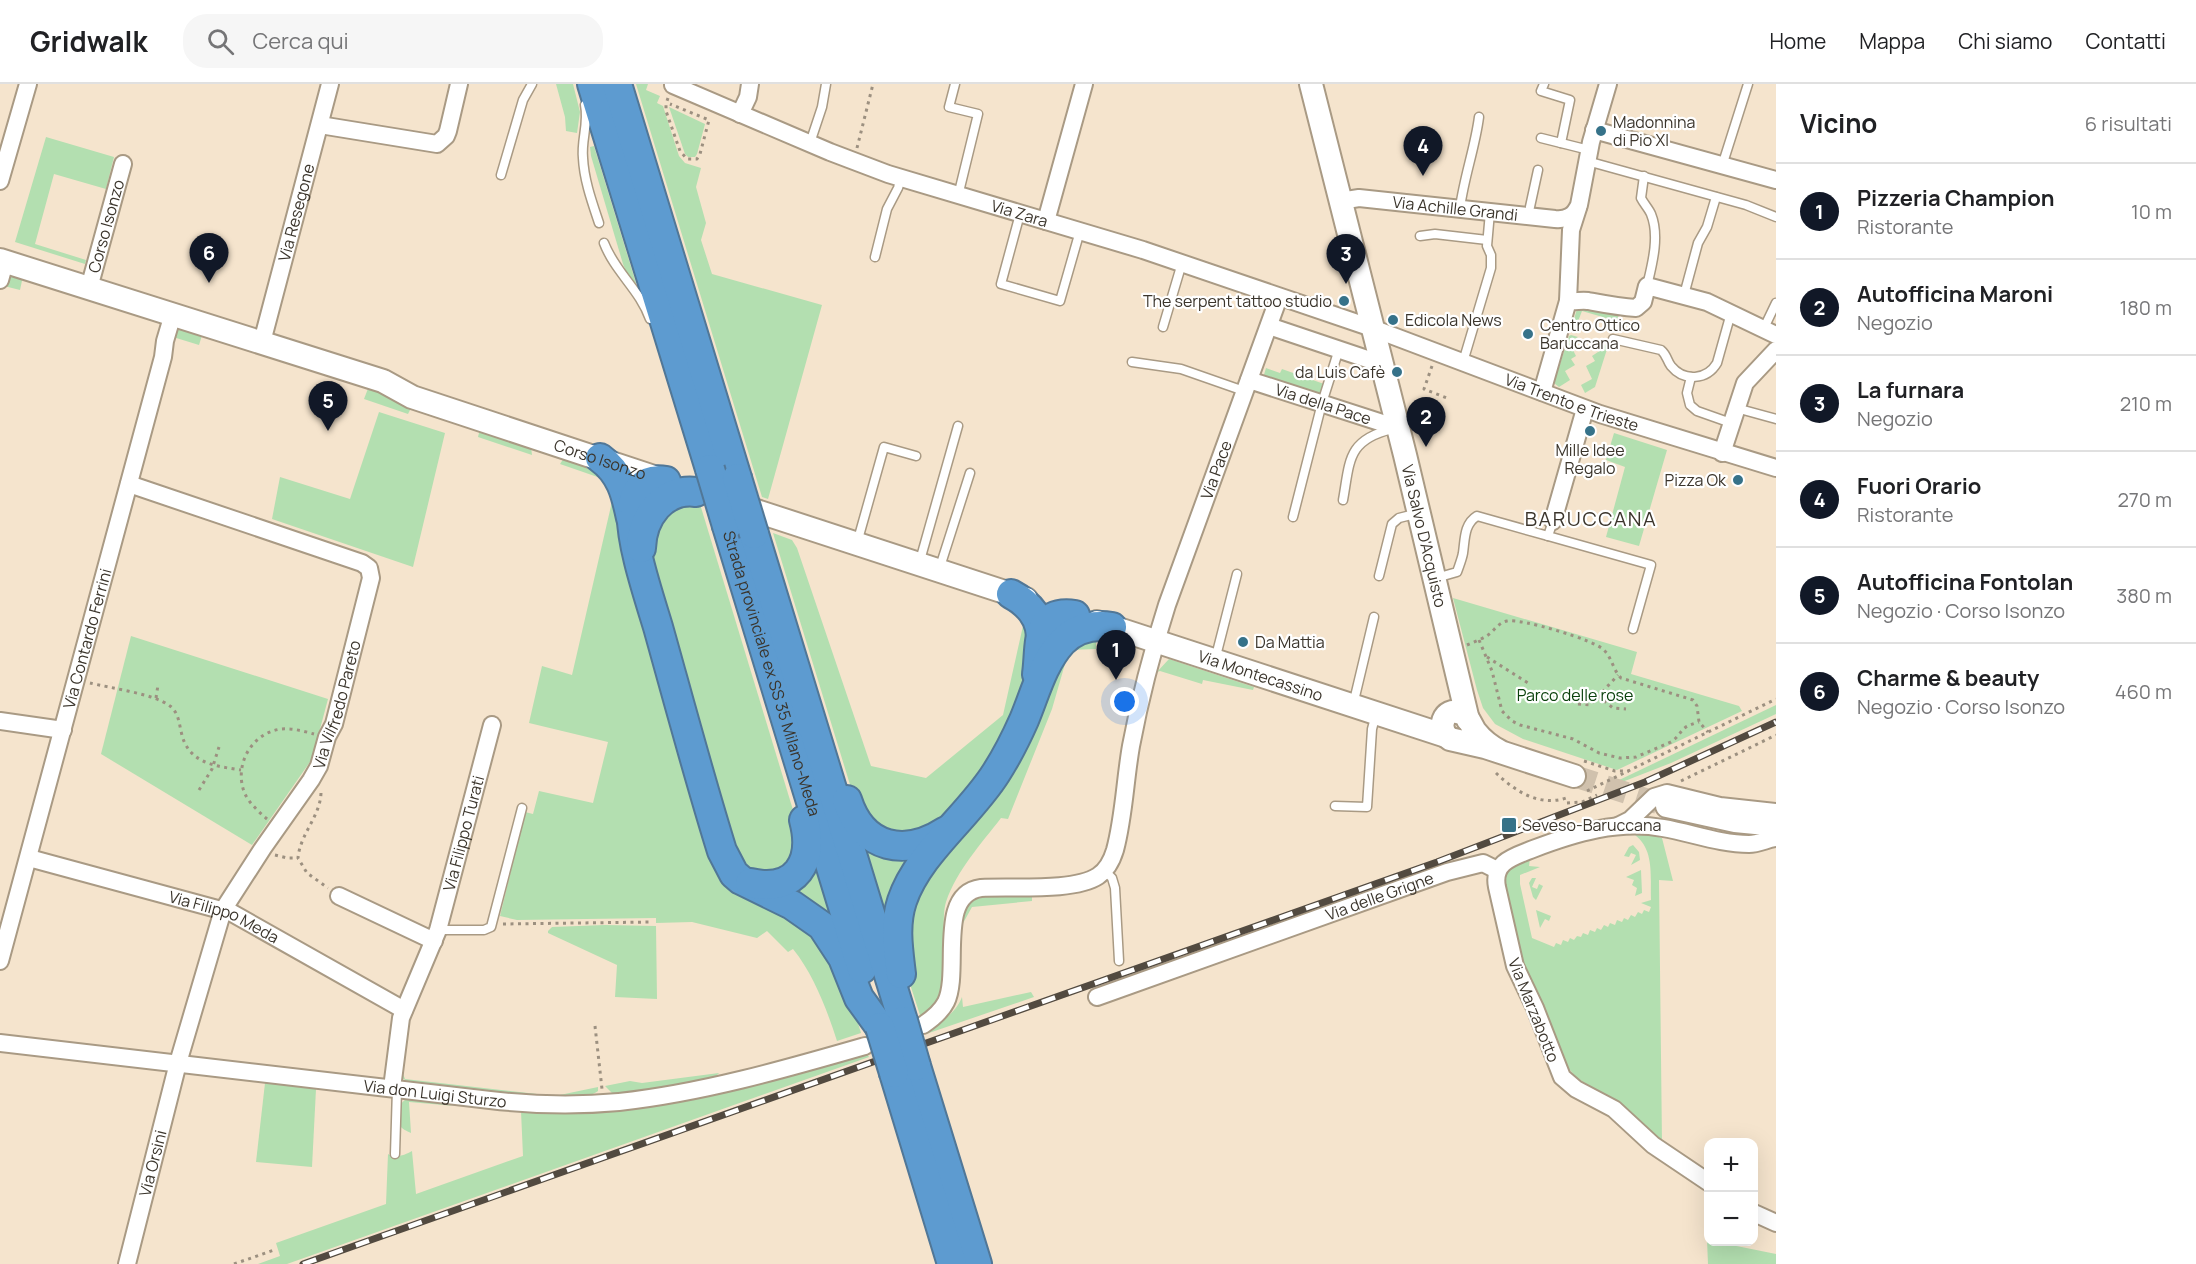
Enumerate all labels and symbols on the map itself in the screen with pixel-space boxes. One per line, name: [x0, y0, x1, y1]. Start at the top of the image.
place label: Madonnina di Pio XI: [1613, 111, 1695, 151]
marker: Madonnina di Pio XI: [1594, 124, 1608, 138]
pin: 4: [1404, 126, 1442, 176]
street label: Via Resegone: [273, 161, 320, 264]
street label: Corso Isonzo: [83, 177, 129, 275]
street label: Via Achille Grandi: [1391, 191, 1519, 226]
street label: Via Zara: [988, 194, 1051, 232]
pin: 6: [190, 234, 228, 283]
pin: 3: [1326, 234, 1366, 284]
place label: The serpent tattoo studio: [1143, 290, 1332, 312]
marker: The serpent tattoo studio: [1337, 294, 1351, 308]
place label: Edicola News: [1405, 309, 1502, 331]
marker: Edicola News: [1386, 313, 1400, 327]
place label: Centro Ottico Baruccana: [1540, 314, 1640, 354]
marker: Centro Ottico Baruccana: [1521, 327, 1535, 341]
place label: da Luis Cafè: [1295, 361, 1385, 383]
marker: da Luis Cafè: [1390, 365, 1404, 379]
street label: Via Trento e Trieste: [1502, 368, 1642, 436]
street label: Via della Pace: [1272, 378, 1374, 430]
pin: 5: [308, 382, 348, 431]
pin: 2: [1406, 398, 1446, 447]
marker: Mille Idee Regalo: [1583, 424, 1597, 438]
street label: Corso Isonzo: [551, 434, 649, 485]
street label: Via Pace: [1195, 437, 1237, 503]
place label: Mille Idee Regalo: [1555, 439, 1625, 479]
street label: Via Salvo D'Acquisto: [1397, 462, 1452, 610]
place label: Pizza Ok: [1665, 469, 1727, 491]
marker: Pizza Ok: [1731, 473, 1745, 487]
district label: BARUCCANA: [1525, 505, 1657, 532]
street label: Strada provinciale ex SS 35 Milano-Meda: [718, 528, 826, 819]
street label: Via Contardo Ferrini: [58, 566, 116, 711]
pin: 1: [1096, 630, 1136, 680]
place label: Da Mattia: [1255, 631, 1325, 653]
marker: Da Mattia: [1236, 635, 1250, 649]
street label: Via Vilfredo Pareto: [308, 638, 366, 772]
street label: Via Montecassino: [1195, 645, 1326, 706]
park label: Parco delle rose: [1517, 684, 1633, 706]
your location: [1110, 687, 1139, 716]
street label: Via Filippo Turati: [438, 773, 489, 894]
place label: Seveso-Baruccana: [1522, 814, 1661, 836]
marker: Seveso-Baruccana: [1500, 816, 1518, 834]
street label: Via delle Grigne: [1323, 867, 1437, 925]
street label: Via Filippo Meda: [166, 885, 283, 948]
street label: Via Marzabotto: [1503, 955, 1565, 1065]
street label: Via don Luigi Sturzo: [362, 1074, 508, 1113]
street label: Via Orsini: [134, 1128, 172, 1199]

